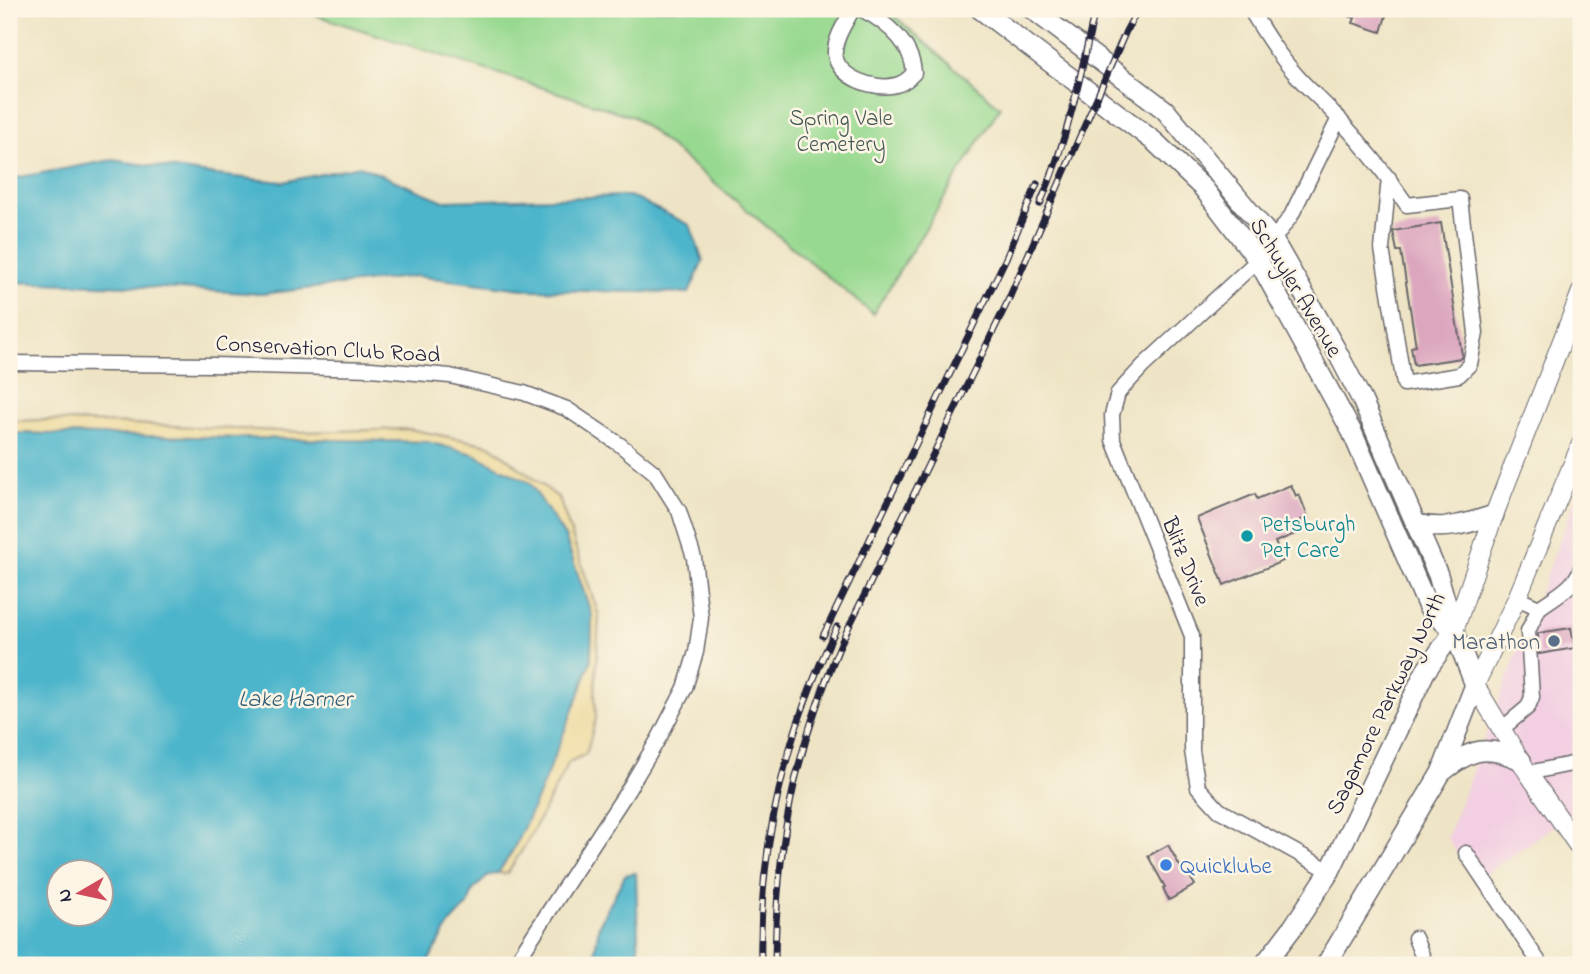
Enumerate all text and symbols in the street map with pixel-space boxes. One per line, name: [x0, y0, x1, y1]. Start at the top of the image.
park label: Spring Vale Cemetery: [789, 103, 893, 164]
street label: Schuyler Avenue: [1238, 212, 1350, 366]
street label: Conservation Club Road: [215, 328, 441, 373]
place label: Petsburgh Pet Care: [1261, 509, 1355, 568]
street label: Blitz Drive: [1152, 512, 1218, 612]
marker: Petsburgh Pet Care: [1239, 528, 1255, 544]
street label: Sagamore Parkway North: [1319, 587, 1457, 822]
place label: Marathon: [1452, 627, 1540, 660]
marker: Marathon: [1546, 633, 1562, 649]
water label: Lake Harner: [238, 683, 354, 718]
place label: Quicklube: [1180, 851, 1272, 884]
marker: Quicklube: [1158, 857, 1174, 873]
north arrow: [46, 858, 116, 928]
text: N: [51, 887, 80, 904]

